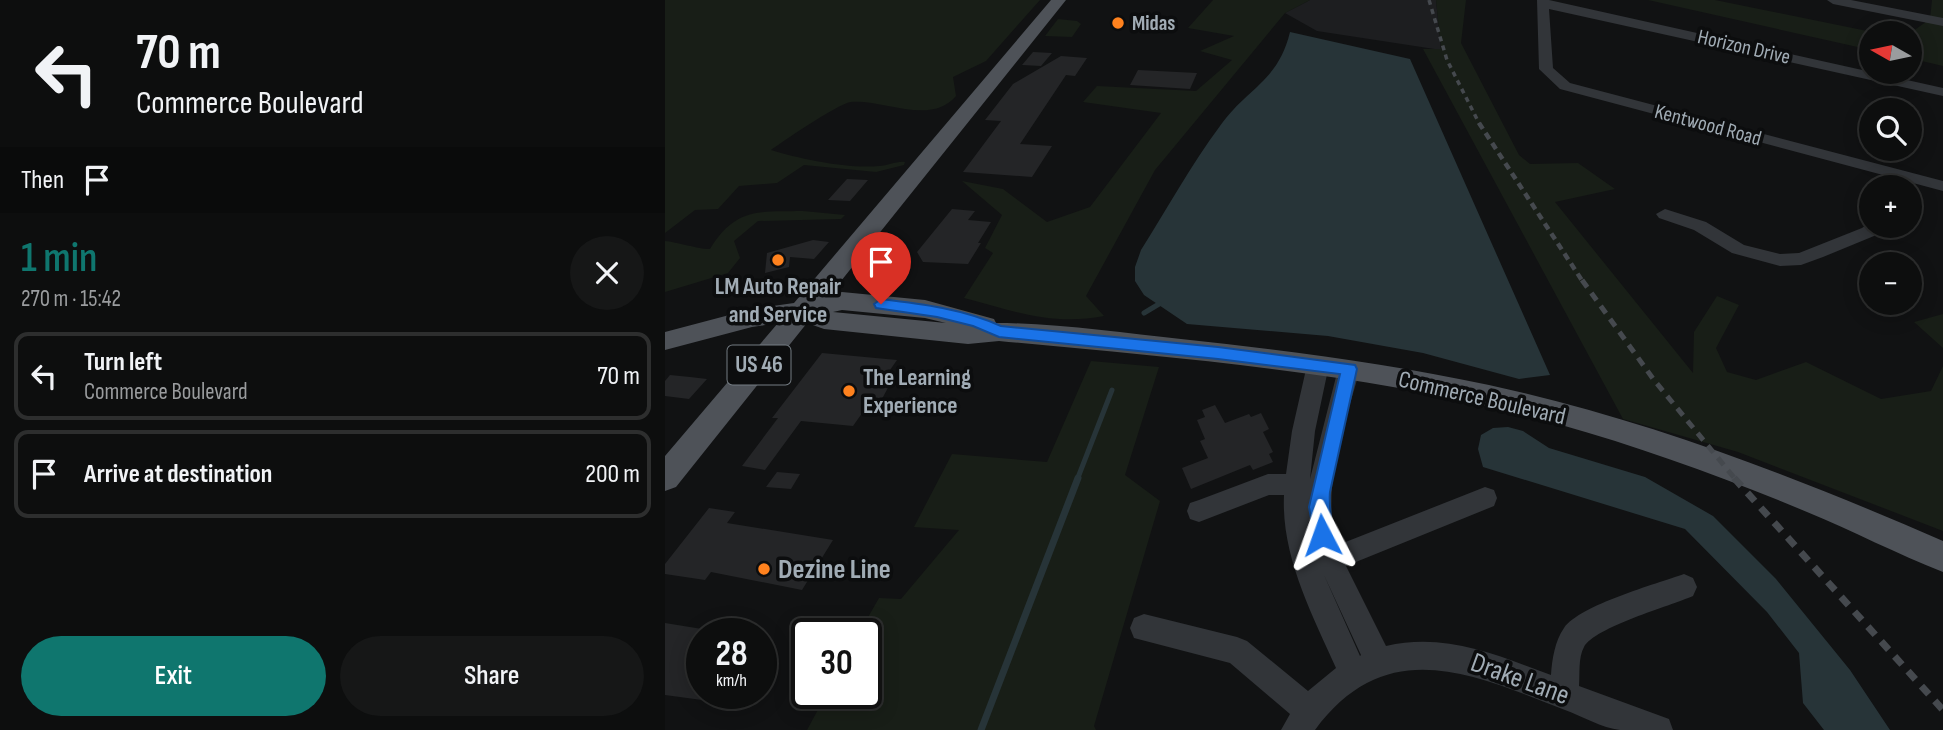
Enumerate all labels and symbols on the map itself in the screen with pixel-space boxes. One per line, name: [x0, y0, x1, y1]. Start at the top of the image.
place label: Midas: [1132, 11, 1175, 36]
marker: Midas: [1110, 15, 1126, 31]
north arrow: [1859, 21, 1921, 84]
street label: Horizon Drive: [1695, 24, 1793, 70]
street label: Kentwood Road: [1652, 99, 1764, 151]
pin: [851, 232, 911, 304]
marker: LM Auto Repair and Service: [770, 252, 786, 268]
place label: LM Auto Repair and Service: [715, 272, 842, 329]
road number: US 46: [727, 346, 791, 384]
place label: The Learning Experience: [863, 363, 971, 420]
street label: Commerce Boulevard: [1396, 365, 1568, 431]
marker: The Learning Experience: [841, 383, 857, 399]
position arrow: [1285, 498, 1359, 572]
place label: Dezine Line: [778, 553, 891, 586]
marker: Dezine Line: [756, 561, 772, 577]
speed limit sign: 30: [791, 618, 882, 709]
street label: Drake Lane: [1466, 646, 1574, 712]

